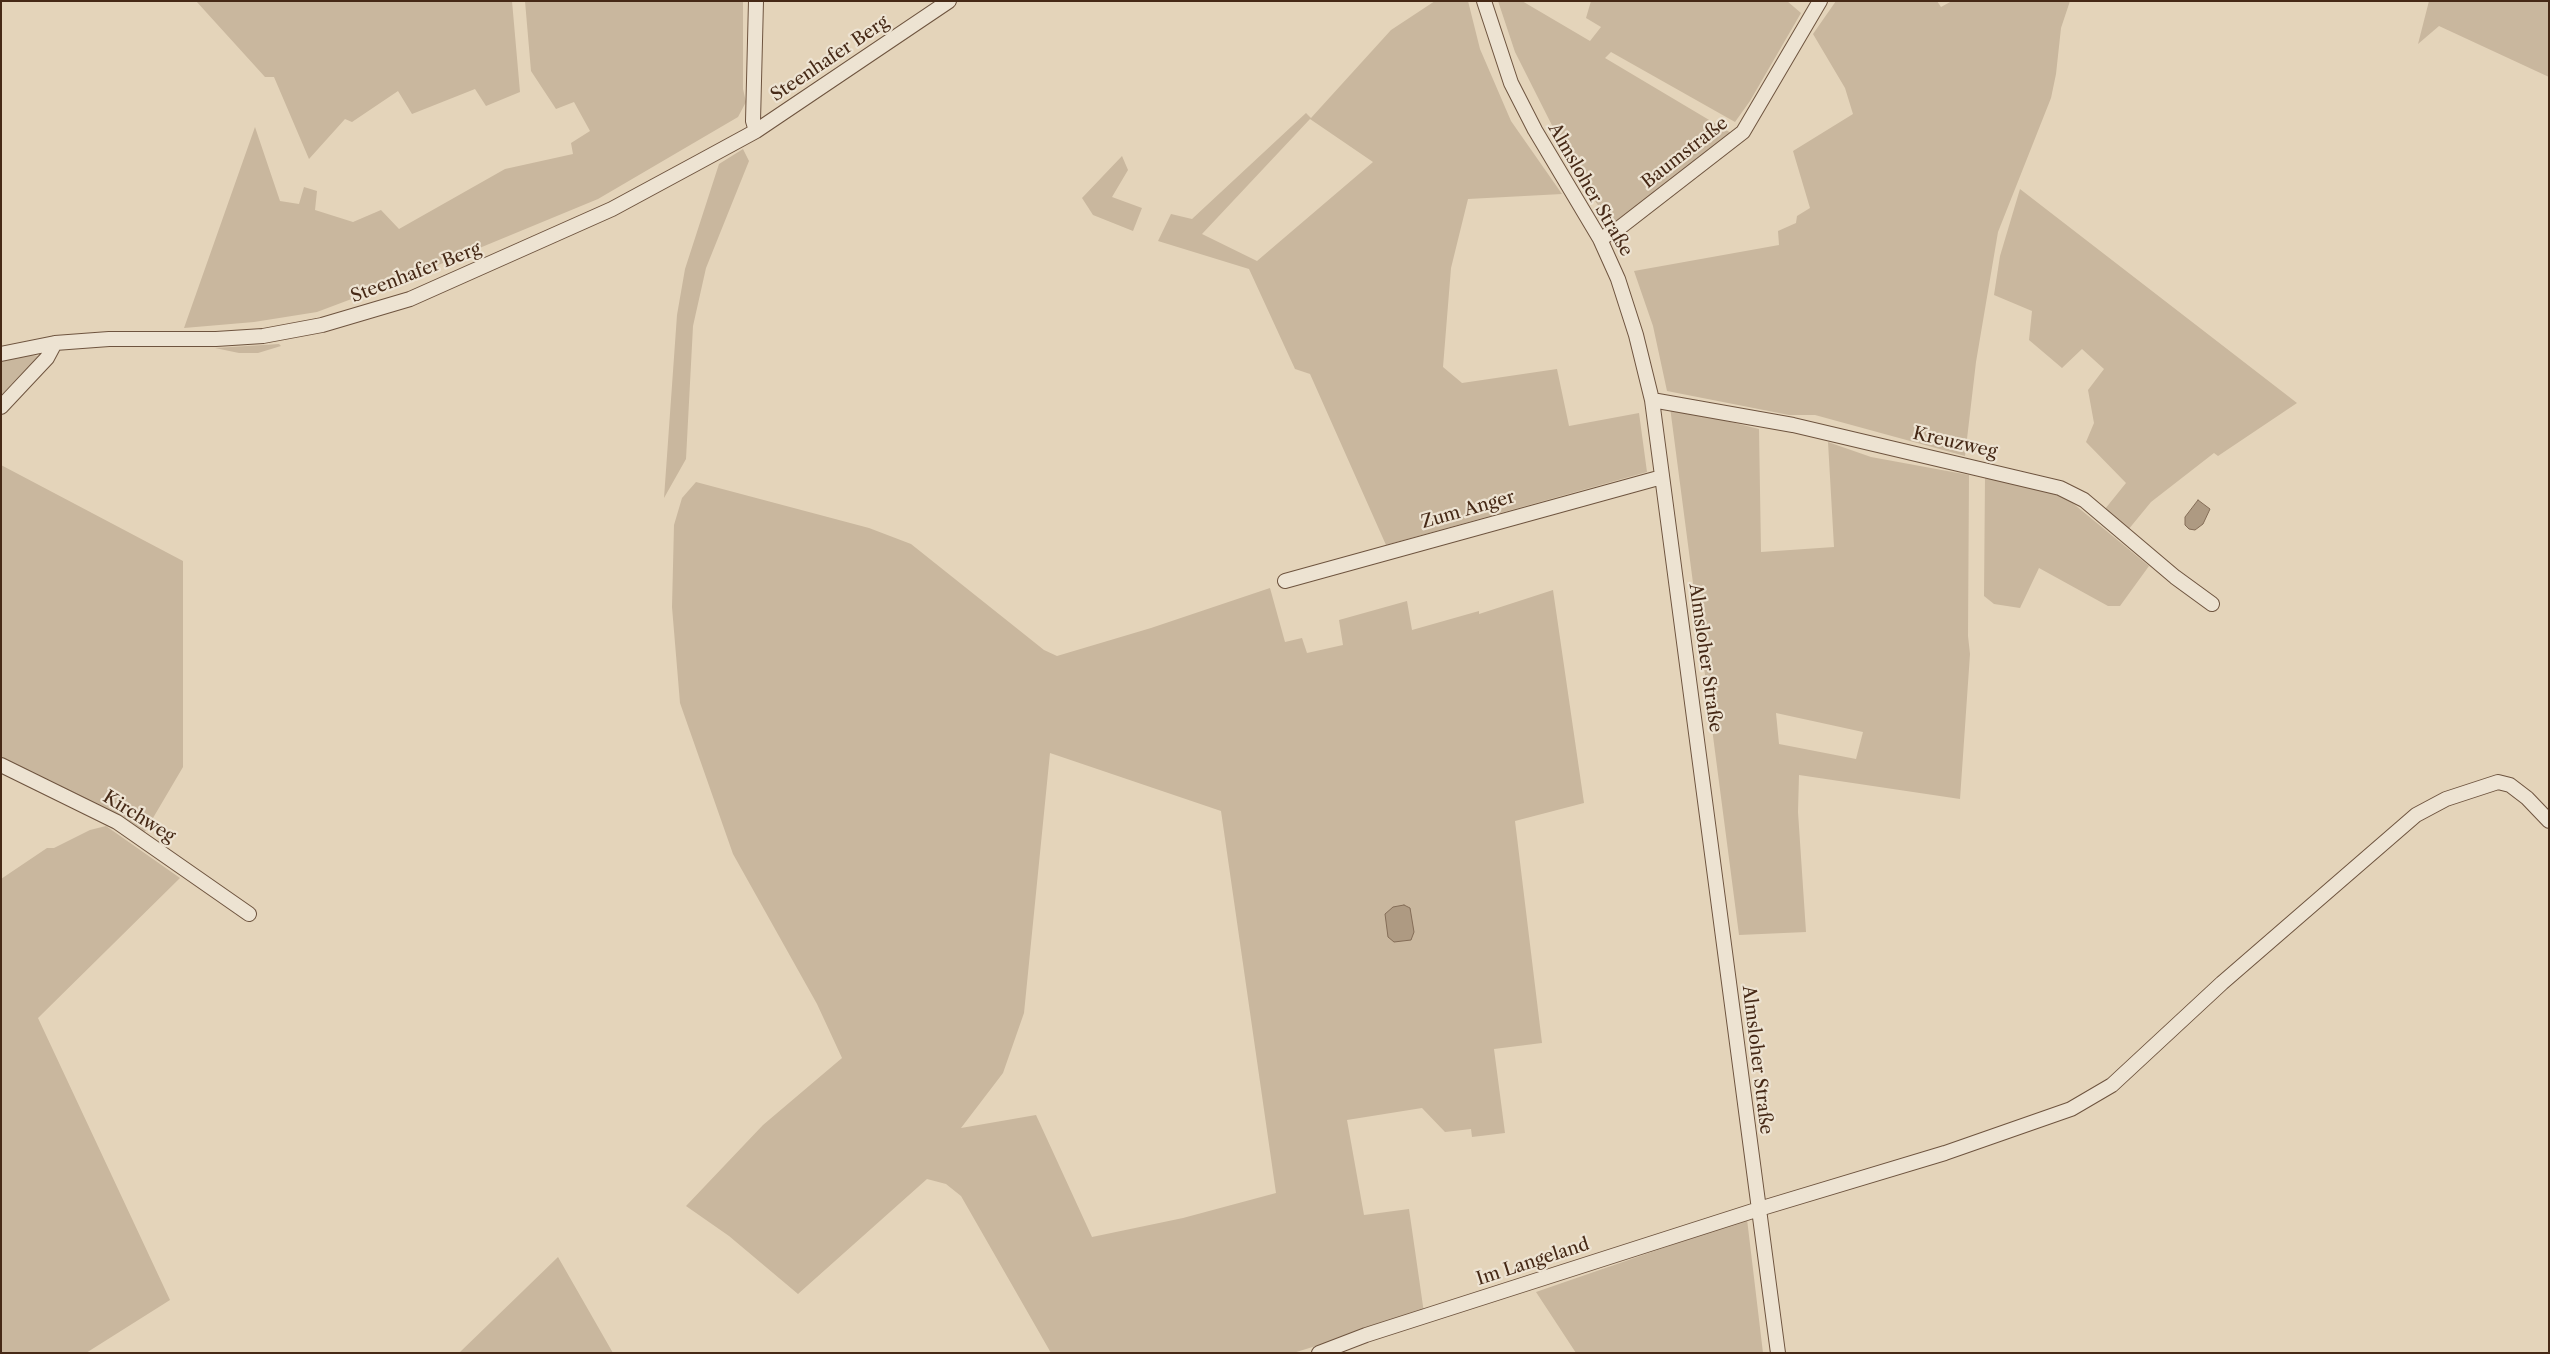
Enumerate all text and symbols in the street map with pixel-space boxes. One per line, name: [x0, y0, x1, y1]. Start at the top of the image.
street label: Steenhafer Berg: [767, 12, 893, 106]
street label: Baumstraße: [1638, 113, 1732, 193]
street label: Almsloher Straße: [1543, 120, 1637, 260]
street label: Steenhafer Berg: [348, 238, 484, 308]
street label: Kreuzweg: [1911, 423, 1999, 463]
street label: Zum Anger: [1419, 486, 1517, 534]
street label: Almsloher Straße: [1684, 582, 1726, 734]
street label: Kirchweg: [99, 786, 179, 848]
street label: Almsloher Straße: [1737, 984, 1777, 1136]
street label: Im Langeland: [1474, 1234, 1592, 1290]

